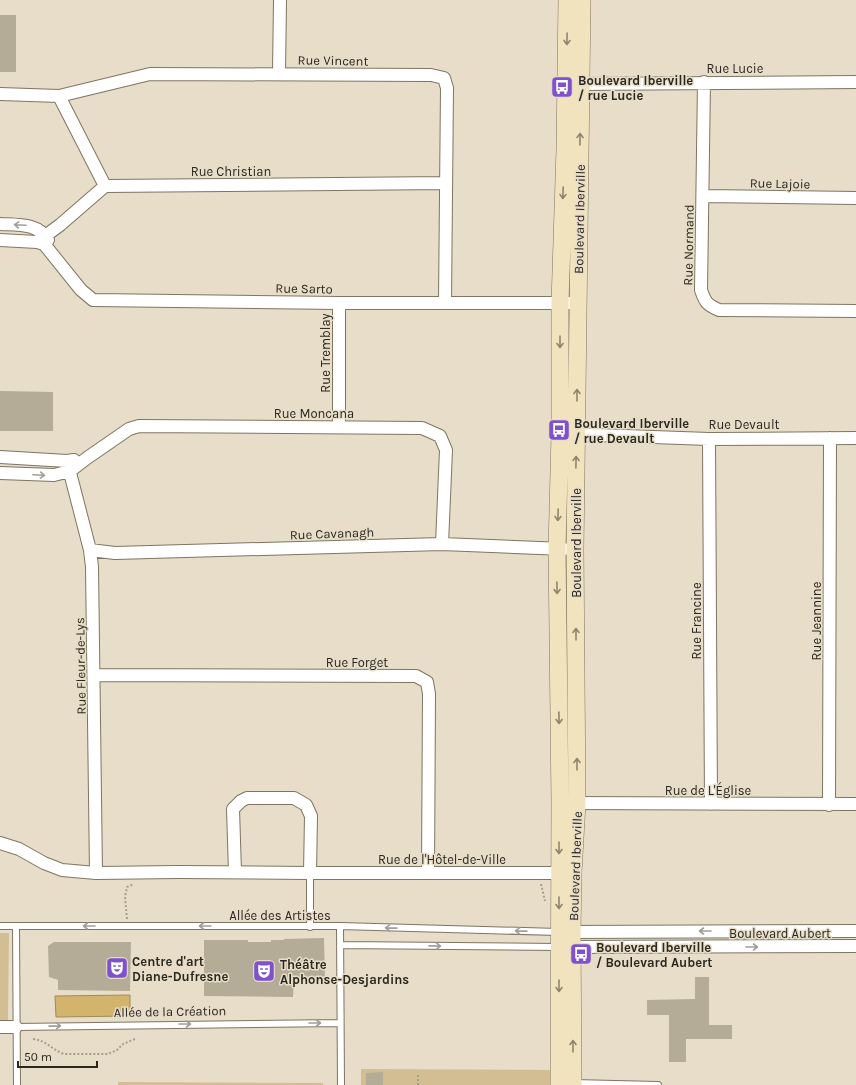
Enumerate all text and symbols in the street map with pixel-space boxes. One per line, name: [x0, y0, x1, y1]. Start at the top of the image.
one-way arrow: [563, 32, 571, 45]
street label: Rue Vincent: [297, 52, 369, 69]
street label: Rue Lucie: [707, 61, 764, 76]
place label: Boulevard Iberville / rue Lucie: [578, 73, 693, 103]
bus stop icon: Boulevard Iberville / rue Lucie: [549, 74, 575, 100]
one-way arrow: [576, 133, 584, 146]
street label: Rue Christian: [191, 164, 271, 179]
street label: Boulevard Iberville: [571, 164, 588, 274]
street label: Rue Lajoie: [750, 175, 811, 192]
one-way arrow: [560, 186, 567, 199]
street label: Rue Normand: [680, 204, 697, 286]
one-way arrow: [14, 222, 27, 229]
street label: Rue Sarto: [275, 281, 333, 296]
street label: Rue Tremblay: [318, 313, 333, 393]
one-way arrow: [556, 335, 564, 348]
one-way arrow: [573, 389, 581, 402]
street label: Rue Moncana: [274, 406, 354, 421]
place label: Boulevard Iberville / rue Devault: [574, 416, 689, 446]
bus stop icon: Boulevard Iberville / rue Devault: [546, 417, 572, 443]
street label: Rue Devault: [709, 417, 780, 432]
one-way arrow: [572, 456, 580, 469]
one-way arrow: [32, 471, 45, 478]
street label: Boulevard Iberville: [569, 488, 584, 598]
one-way arrow: [554, 508, 562, 521]
street label: Rue Cavanagh: [289, 525, 375, 542]
one-way arrow: [553, 581, 561, 594]
street label: Rue Jeannine: [809, 581, 824, 660]
street label: Rue Francine: [689, 582, 704, 660]
street label: Rue Fleur-de-Lys: [72, 617, 89, 715]
one-way arrow: [572, 628, 580, 641]
street label: Rue Forget: [326, 655, 388, 670]
one-way arrow: [555, 711, 563, 724]
one-way arrow: [573, 758, 581, 771]
street label: Rue de L'Église: [665, 781, 752, 798]
street label: Boulevard Iberville: [566, 811, 585, 921]
one-way arrow: [556, 841, 563, 854]
street label: Rue de l'Hôtel-de-Ville: [378, 852, 506, 867]
one-way arrow: [556, 896, 563, 909]
street label: Allée des Artistes: [229, 908, 331, 923]
one-way arrow: [83, 922, 96, 930]
one-way arrow: [199, 922, 212, 930]
one-way arrow: [385, 924, 398, 931]
street label: Boulevard Aubert: [729, 926, 831, 941]
one-way arrow: [515, 927, 528, 935]
one-way arrow: [699, 927, 712, 935]
place label: Boulevard Iberville / Boulevard Aubert: [596, 940, 712, 970]
bus stop icon: Boulevard Iberville / Boulevard Aubert: [568, 941, 594, 967]
one-way arrow: [428, 942, 441, 950]
one-way arrow: [745, 943, 758, 951]
place label: Centre d'art Diane-Dufresne: [132, 954, 228, 984]
theatre icon: Centre d'art Diane-Dufresne: [104, 955, 130, 981]
place label: Théâtre Alphonse-Desjardins: [280, 957, 409, 987]
theatre icon: Théâtre Alphonse-Desjardins: [251, 958, 277, 984]
one-way arrow: [555, 979, 563, 992]
street label: Allée de la Création: [114, 1003, 227, 1020]
one-way arrow: [308, 1019, 321, 1027]
one-way arrow: [178, 1020, 191, 1028]
one-way arrow: [48, 1022, 61, 1030]
one-way arrow: [569, 1040, 577, 1053]
scale bar: [18, 1043, 97, 1069]
text: 50 m: [24, 1050, 52, 1064]

